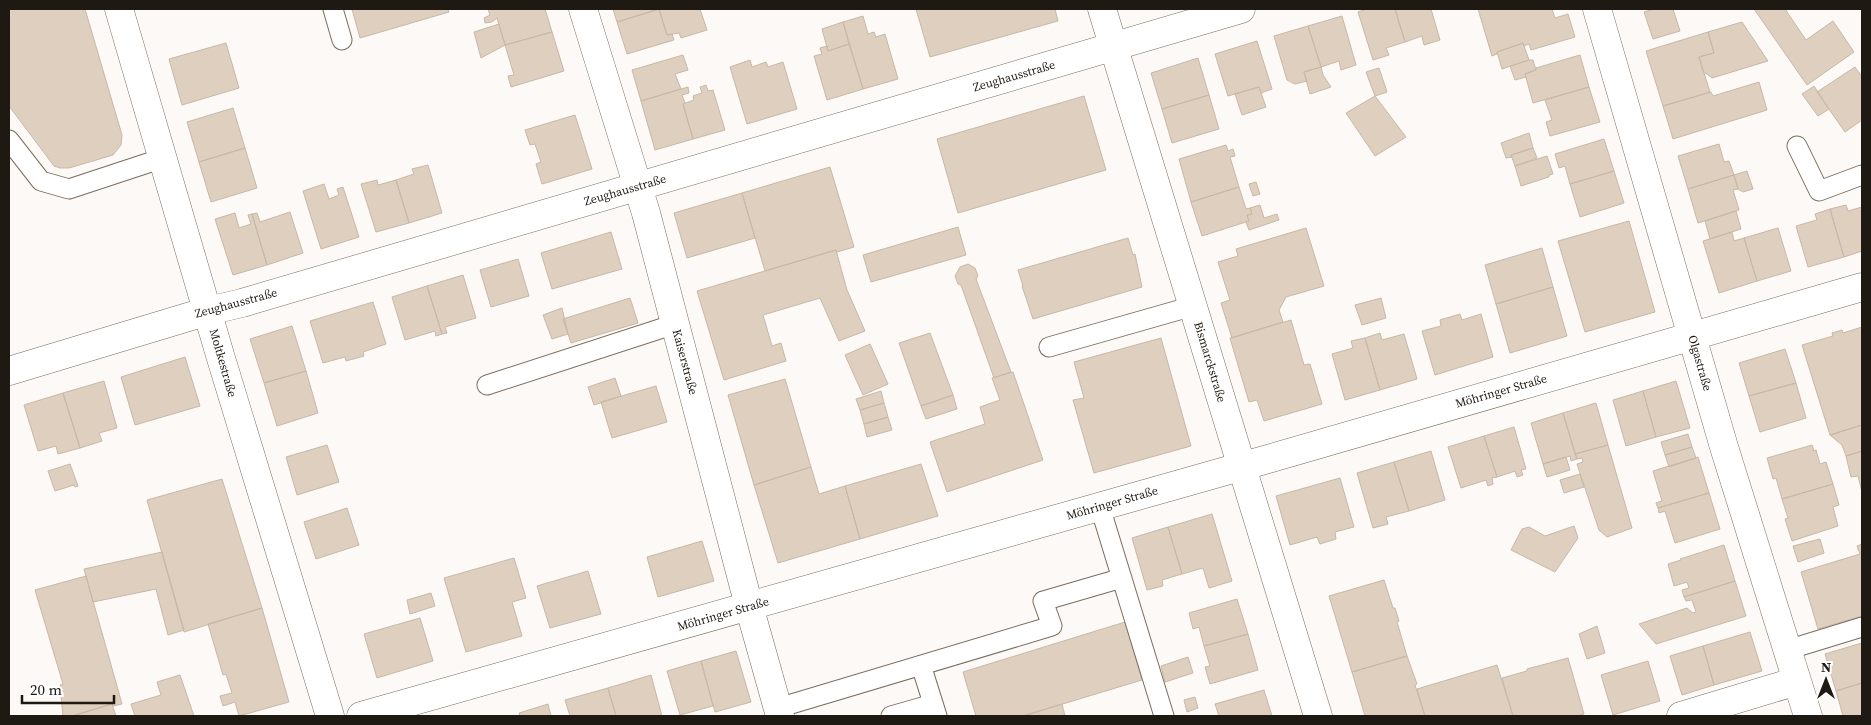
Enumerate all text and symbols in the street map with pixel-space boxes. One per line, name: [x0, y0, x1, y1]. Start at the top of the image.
street label: Zeughausstraße: [971, 57, 1057, 95]
street label: Zeughausstraße: [582, 171, 668, 209]
street label: Zeughausstraße: [193, 284, 279, 322]
street label: Bismarckstraße: [1190, 320, 1230, 404]
street label: Moltkestraße: [206, 327, 240, 399]
street label: Kaiserstraße: [669, 327, 701, 397]
street label: Olgastraße: [1684, 333, 1716, 393]
street label: Möhringer Straße: [1453, 370, 1549, 412]
street label: Möhringer Straße: [1064, 482, 1160, 524]
street label: Möhringer Straße: [675, 593, 771, 635]
north arrow: [1801, 655, 1851, 705]
text: N: [1821, 657, 1831, 677]
scale bar: [22, 672, 115, 704]
text: 20 m: [30, 679, 62, 700]

